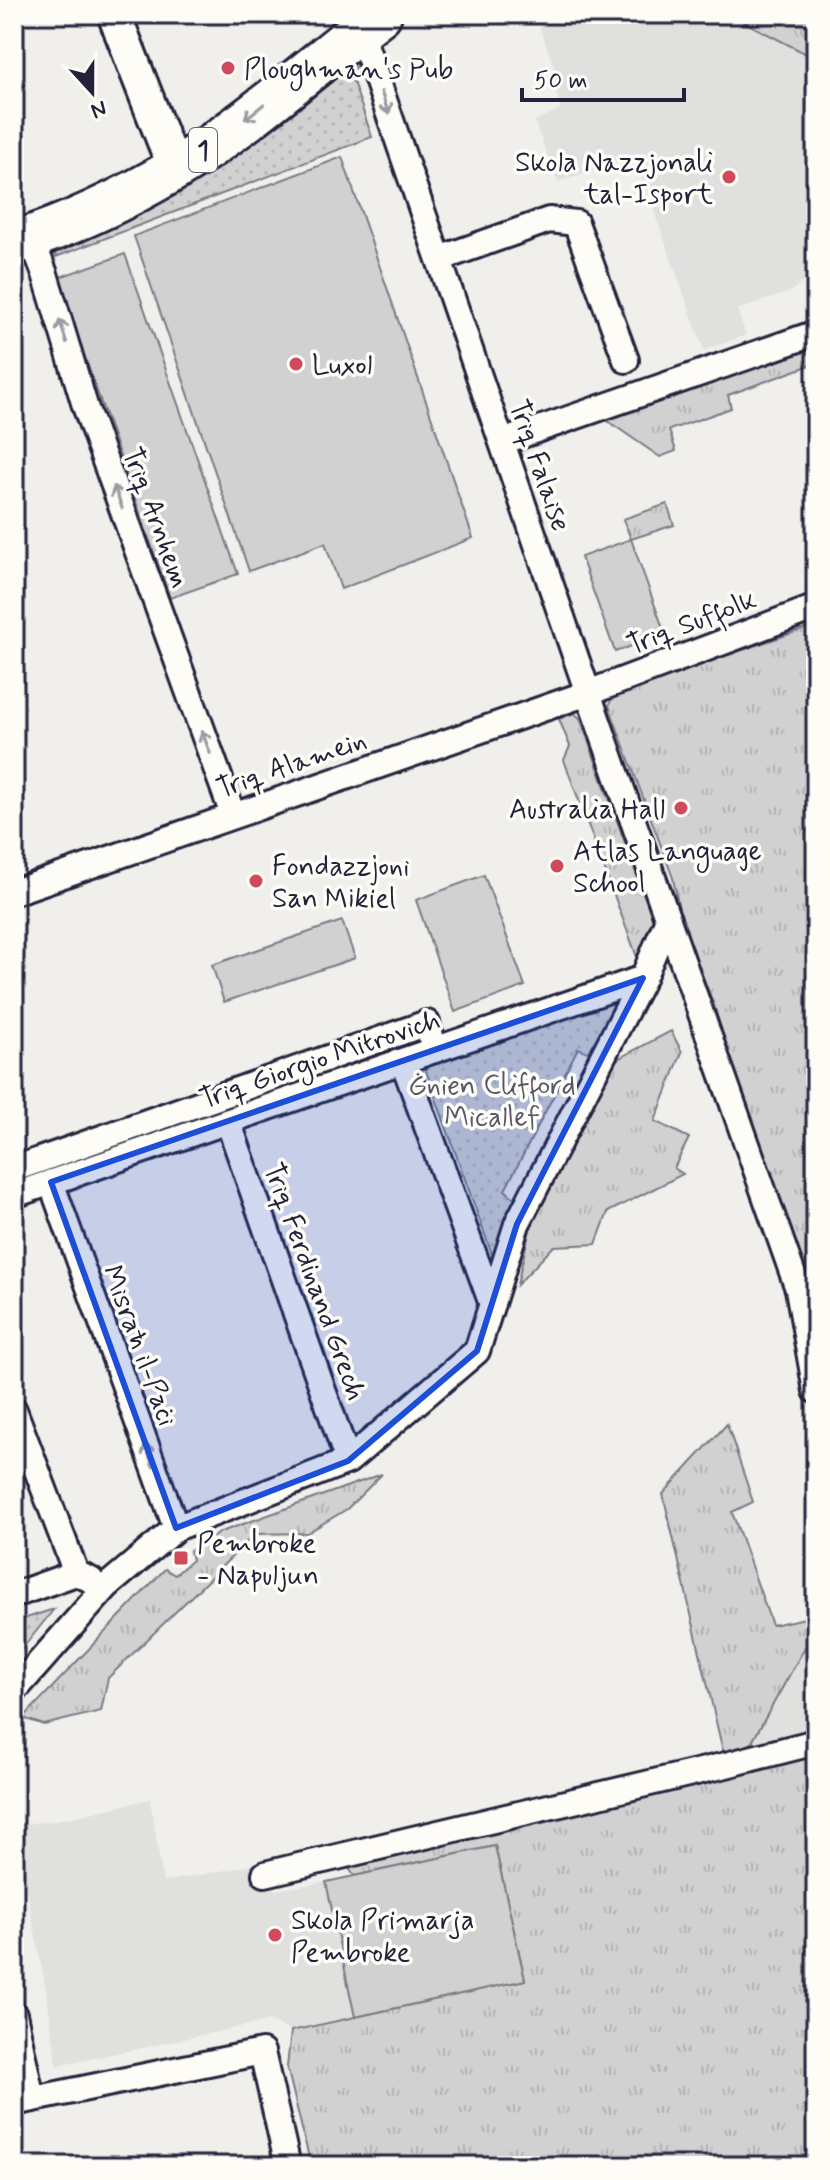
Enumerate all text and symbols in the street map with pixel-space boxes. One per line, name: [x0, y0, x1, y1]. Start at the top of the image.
north arrow: [52, 52, 132, 132]
place label: Ploughman's Pub: [244, 52, 453, 91]
scale bar: [522, 52, 684, 102]
marker: Ploughman's Pub: [219, 59, 237, 77]
text: 50 m: [534, 66, 588, 97]
one-way arrow: [379, 91, 394, 116]
text: N: [87, 93, 110, 125]
one-way arrow: [244, 104, 265, 121]
road number: 1: [189, 128, 217, 172]
place label: Skola Nazzjonali tal-Isport: [515, 145, 714, 214]
marker: Skola Nazzjonali tal-Isport: [720, 168, 738, 186]
one-way arrow: [55, 319, 70, 345]
place label: Luxol: [312, 348, 372, 385]
marker: Luxol: [287, 355, 305, 373]
street label: Triq Falaise: [499, 395, 578, 537]
street label: Triq Arnhem: [112, 442, 197, 593]
one-way arrow: [109, 485, 124, 510]
street label: Triq Suffolk: [622, 582, 763, 667]
street label: Triq Alamein: [212, 722, 372, 808]
one-way arrow: [198, 730, 212, 754]
place label: Australia Hall: [509, 792, 665, 829]
marker: Australia Hall: [672, 799, 690, 817]
place label: Atlas Language School: [573, 834, 762, 903]
place label: Fondazzjoni San Mikiel: [272, 849, 409, 918]
marker: Atlas Language School: [548, 857, 566, 875]
marker: Fondazzjoni San Mikiel: [247, 872, 265, 890]
street label: Triq Giorgio Mitrovich: [195, 1002, 446, 1121]
park label: Ġnien Clifford Micallef: [408, 1068, 576, 1137]
street label: Triq Ferdinand Grech: [253, 1158, 374, 1406]
street label: Misraħ il-Paċi: [92, 1260, 185, 1431]
one-way arrow: [141, 1443, 155, 1468]
place label: Pembroke - Napuljun: [197, 1526, 319, 1595]
marker: Pembroke - Napuljun: [172, 1549, 190, 1567]
place label: Skola Primarja Pembroke: [291, 1903, 474, 1972]
marker: Skola Primarja Pembroke: [266, 1926, 284, 1944]

